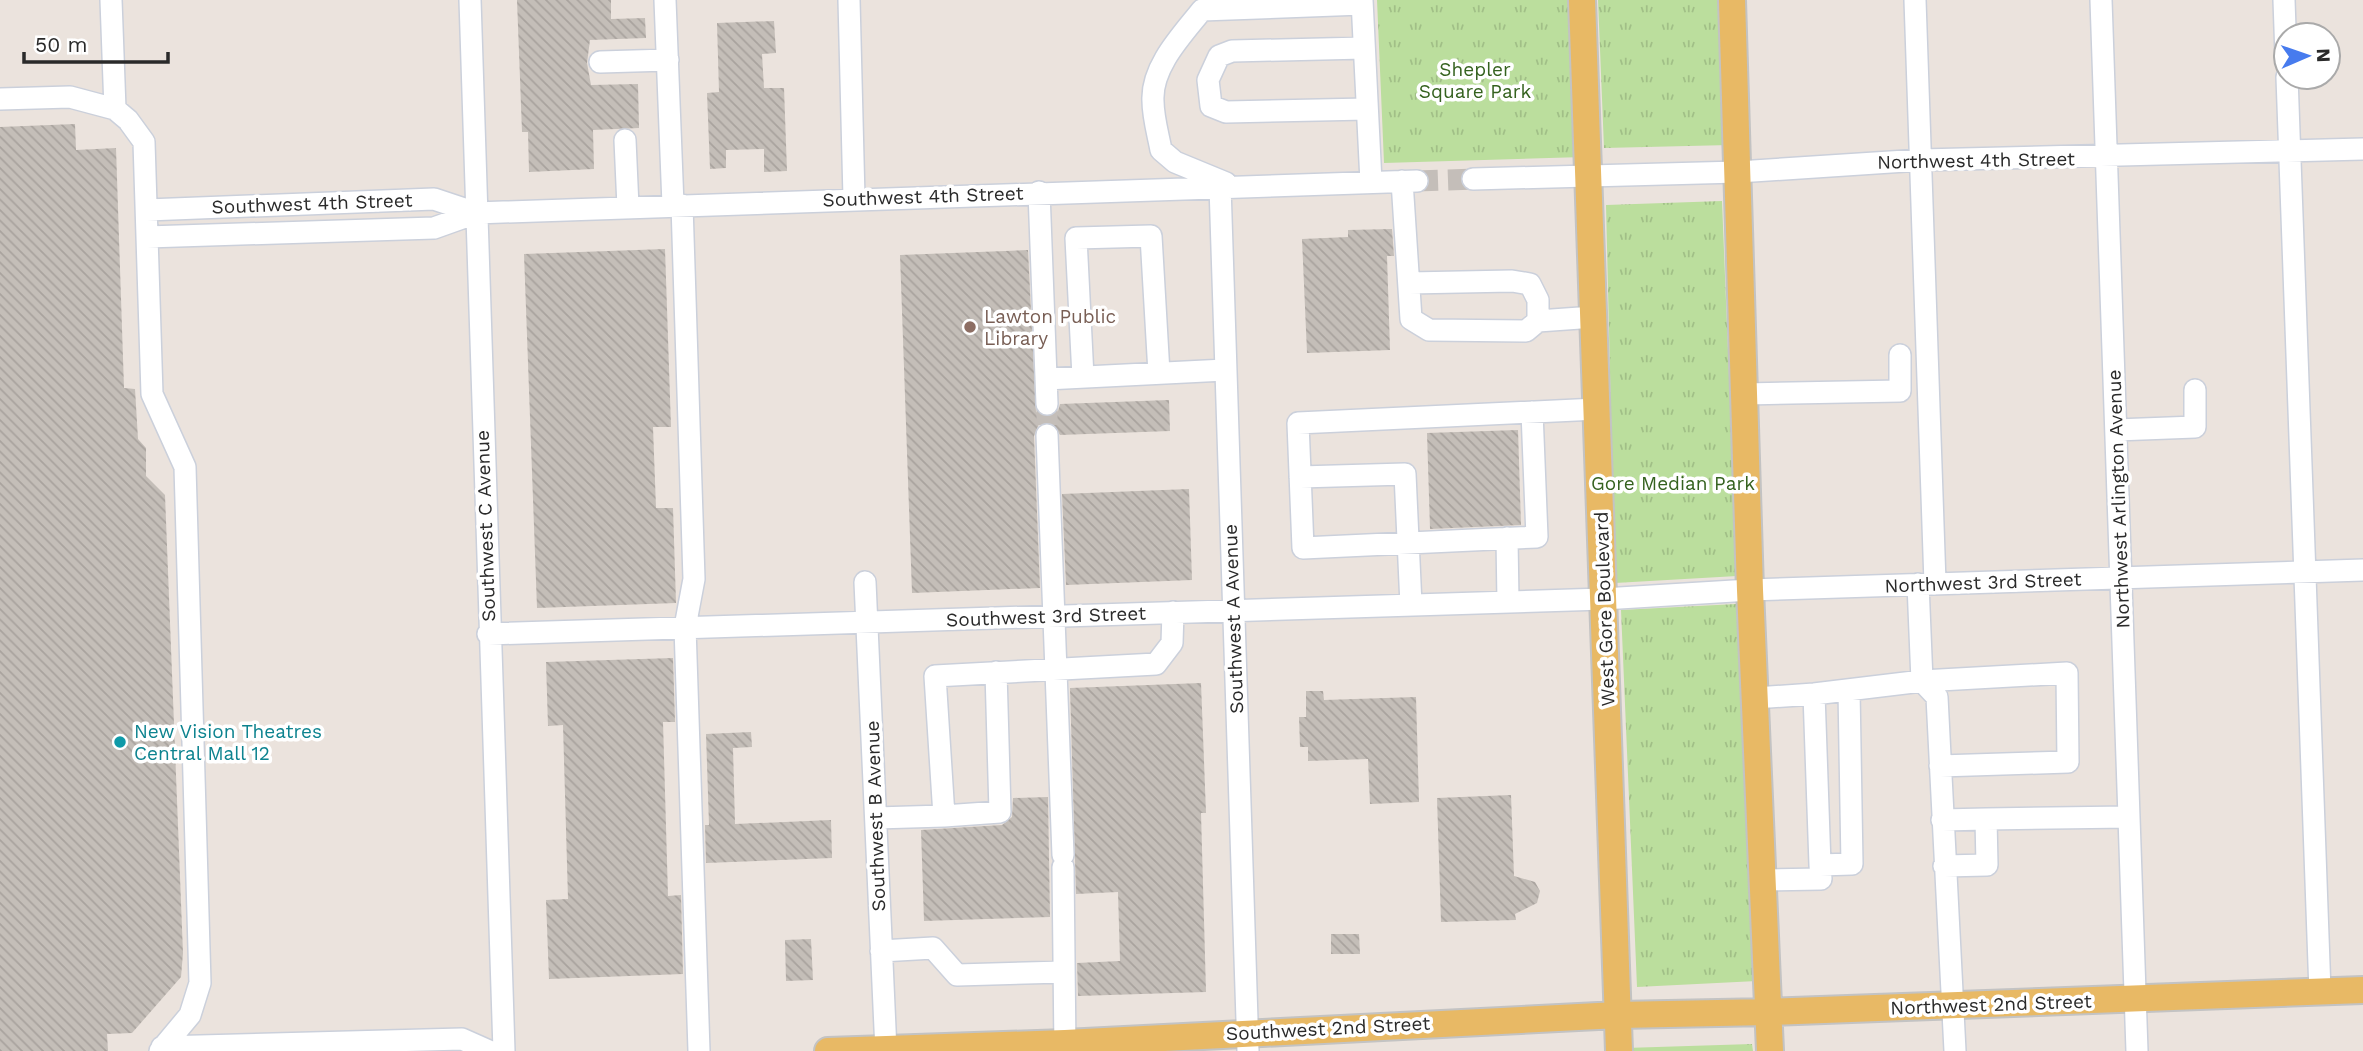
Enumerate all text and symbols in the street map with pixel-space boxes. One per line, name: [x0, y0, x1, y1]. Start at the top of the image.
scale bar: [24, 21, 168, 65]
north arrow: [2272, 21, 2342, 91]
text: 50 m: [35, 32, 87, 57]
text: N: [2312, 48, 2335, 63]
park label: Shepler Square Park: [1419, 58, 1531, 103]
street label: Northwest 4th Street: [1877, 147, 2075, 174]
street label: Southwest 4th Street: [822, 182, 1024, 211]
street label: Southwest 4th Street: [211, 189, 413, 218]
place label: Lawton Public Library: [984, 305, 1116, 350]
marker: Lawton Public Library: [962, 319, 978, 335]
street label: Northwest Arlington Avenue: [2102, 369, 2135, 629]
street label: Southwest C Avenue: [471, 430, 500, 622]
park label: Gore Median Park: [1591, 472, 1755, 495]
street label: West Gore Boulevard: [1590, 511, 1619, 707]
street label: Southwest A Avenue: [1219, 524, 1248, 714]
street label: Northwest 3rd Street: [1884, 568, 2082, 597]
street label: Southwest 3rd Street: [946, 602, 1146, 631]
place label: New Vision Theatres Central Mall 12: [134, 720, 322, 765]
street label: Southwest B Avenue: [861, 720, 890, 912]
marker: New Vision Theatres Central Mall 12: [112, 734, 128, 750]
street label: Northwest 2nd Street: [1890, 989, 2092, 1020]
street label: Southwest 2nd Street: [1225, 1012, 1431, 1045]

